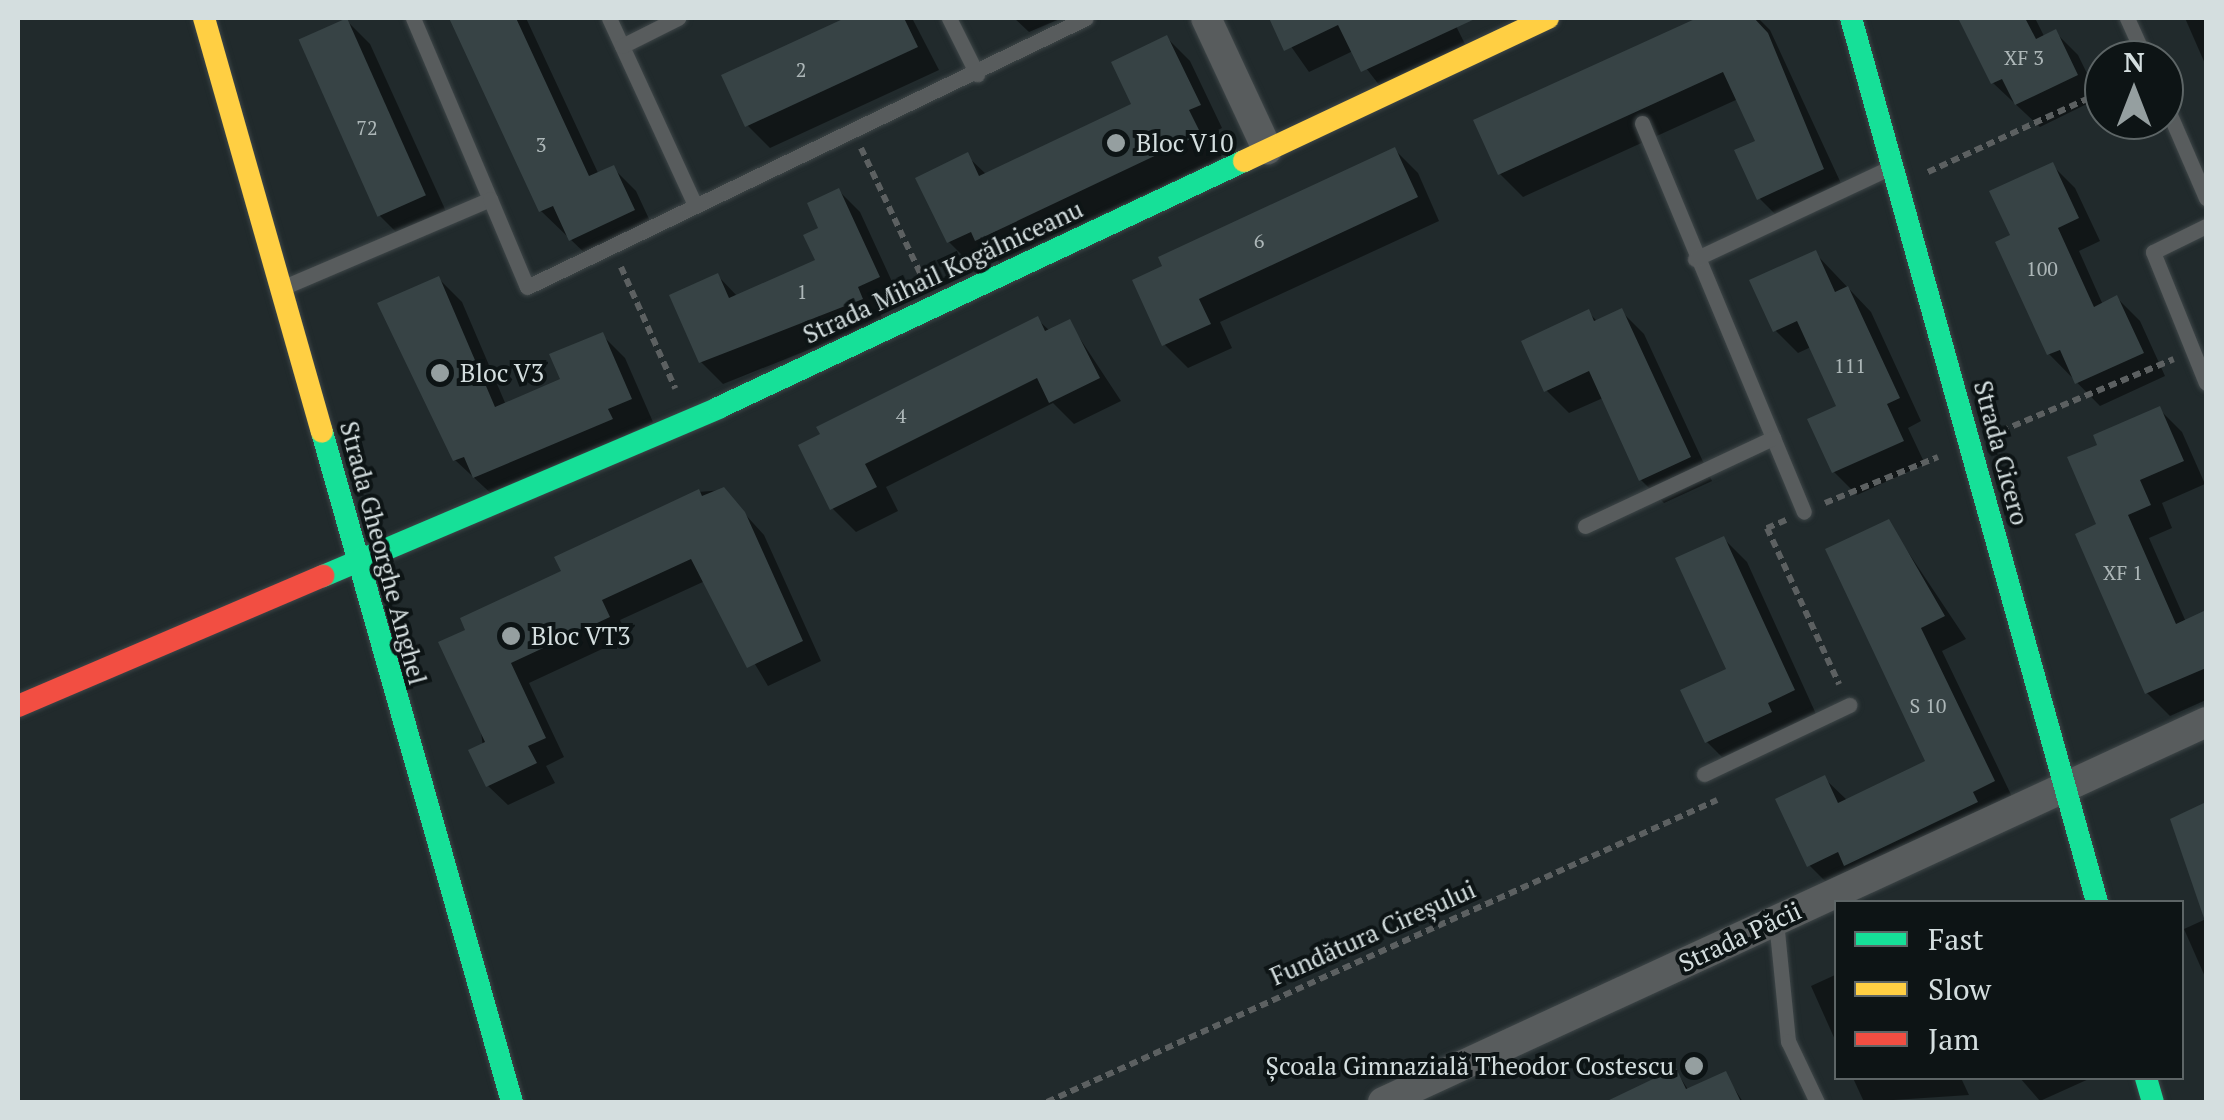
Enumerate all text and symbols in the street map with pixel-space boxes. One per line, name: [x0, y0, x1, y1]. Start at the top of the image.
north arrow: [2084, 40, 2184, 140]
text: N: [2123, 43, 2145, 80]
house number: XF 3: [2004, 45, 2044, 69]
house number: 2: [796, 57, 806, 81]
house number: 72: [356, 115, 378, 139]
place label: Bloc V10: [1136, 128, 1234, 158]
house number: 3: [536, 132, 546, 156]
marker: Bloc V10: [1105, 132, 1127, 154]
street label: Strada Mihail Kogălniceanu: [798, 194, 1088, 350]
house number: 6: [1254, 228, 1264, 252]
house number: 100: [2026, 256, 2058, 280]
house number: 1: [797, 279, 807, 303]
house number: 111: [1834, 353, 1866, 377]
place label: Bloc V3: [460, 358, 545, 388]
marker: Bloc V3: [429, 362, 451, 384]
street label: Strada Cicero: [1967, 377, 2035, 529]
house number: 4: [896, 403, 906, 427]
street label: Strada Gheorghe Anghel: [333, 418, 433, 688]
house number: XF 1: [2103, 560, 2143, 584]
place label: Bloc VT3: [531, 621, 631, 651]
marker: Bloc VT3: [500, 625, 522, 647]
house number: S 10: [1910, 693, 1946, 717]
street label: Fundătura Cireșului: [1266, 874, 1480, 992]
street label: Strada Păcii: [1674, 896, 1806, 978]
legend: [1834, 900, 2184, 1080]
text: Fast: [1928, 919, 1984, 959]
text: Slow: [1928, 969, 1991, 1009]
text: Jam: [1928, 1019, 1979, 1059]
place label: Școala Gimnazială Theodor Costescu: [1266, 1051, 1674, 1081]
marker: Școala Gimnazială Theodor Costescu: [1683, 1055, 1705, 1077]

